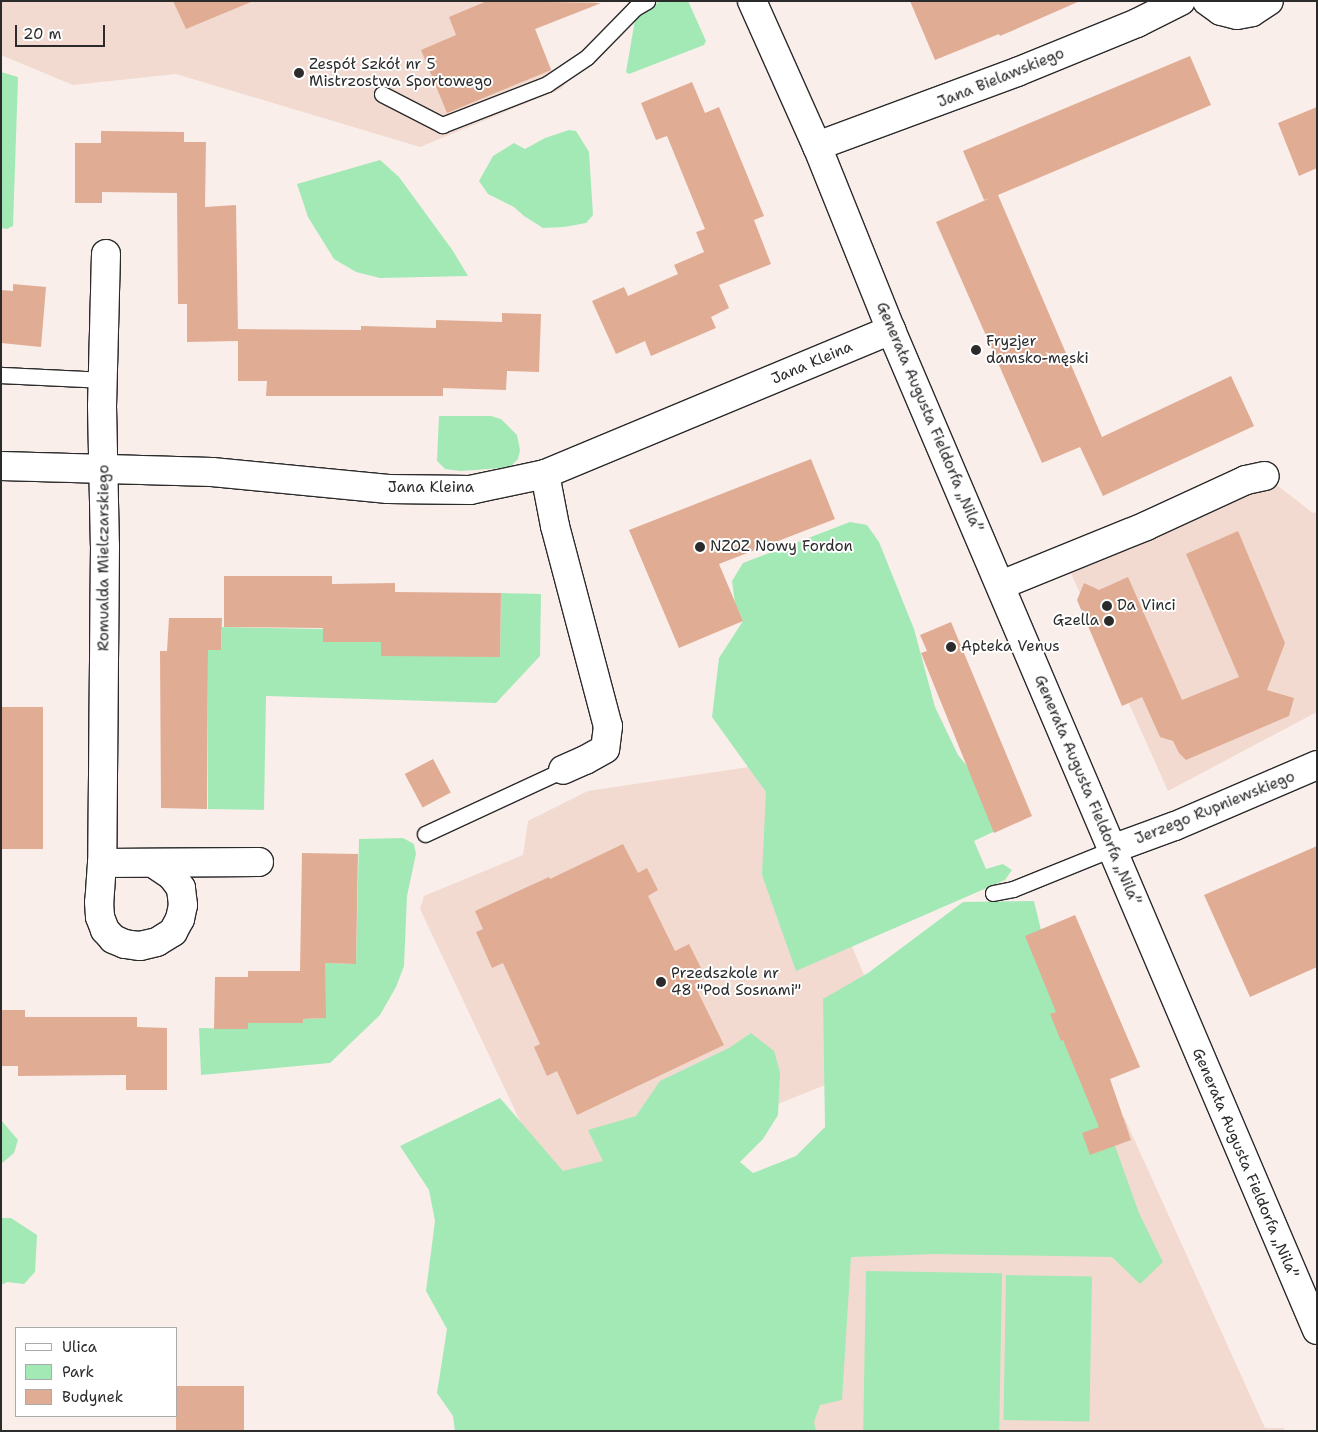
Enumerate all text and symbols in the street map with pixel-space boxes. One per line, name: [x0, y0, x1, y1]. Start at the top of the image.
scale bar: [18, 15, 108, 47]
text: 20 m: [23, 24, 62, 44]
street label: Jana Bielawskiego: [935, 44, 1067, 112]
place label: Zespół Szkół nr 5 Mistrzostwa Sportowego: [309, 55, 492, 90]
marker: Zespół Szkół nr 5 Mistrzostwa Sportowego: [293, 67, 305, 79]
street label: Generała Augusta Fieldorfa „Nila”: [872, 299, 986, 535]
place label: Fryzjer damsko-męski: [986, 332, 1089, 367]
street label: Jana Kleina: [769, 338, 855, 388]
marker: Fryzjer damsko-męski: [970, 344, 982, 356]
street label: Romualda Mielczarskiego: [95, 465, 113, 651]
street label: Jana Kleina: [388, 479, 474, 497]
place label: NZOZ Nowy Fordon: [710, 538, 853, 556]
marker: NZOZ Nowy Fordon: [694, 541, 706, 553]
place label: Da Vinci: [1117, 597, 1176, 615]
marker: Da Vinci: [1101, 600, 1113, 612]
place label: Gzella: [1053, 612, 1099, 630]
marker: Gzella: [1103, 615, 1115, 627]
place label: Apteka Venus: [961, 638, 1060, 656]
marker: Apteka Venus: [945, 641, 957, 653]
street label: Generała Augusta Fieldorfa „Nila”: [1030, 672, 1144, 908]
street label: Jerzego Rupniewskiego: [1132, 768, 1298, 848]
place label: Przedszkole nr 48 "Pod Sosnami": [671, 964, 801, 999]
marker: Przedszkole nr 48 "Pod Sosnami": [655, 976, 667, 988]
street label: Generała Augusta Fieldorfa „Nila”: [1188, 1045, 1302, 1281]
legend: [15, 1327, 178, 1417]
text: Ulica: [62, 1337, 97, 1357]
text: Park: [62, 1362, 94, 1382]
text: Budynek: [62, 1387, 123, 1407]

